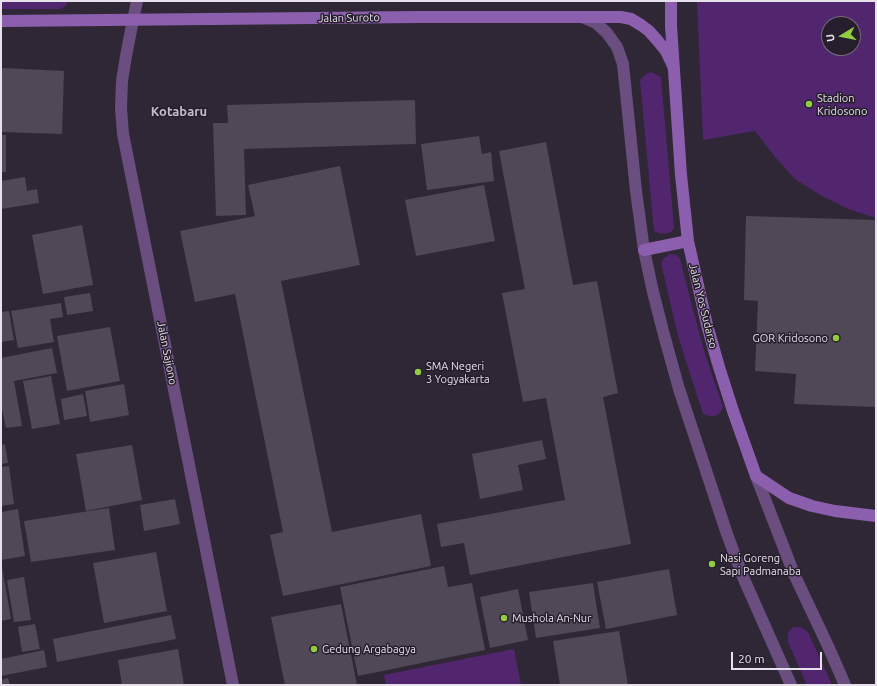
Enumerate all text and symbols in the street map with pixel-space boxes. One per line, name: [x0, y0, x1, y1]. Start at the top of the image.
street label: Jalan Suroto: [318, 11, 380, 25]
north arrow: [821, 16, 861, 56]
text: U: [824, 33, 837, 43]
place label: Stadion Kridosono: [817, 91, 867, 117]
marker: Stadion Kridosono: [804, 99, 814, 109]
district label: Kotabaru: [151, 104, 207, 120]
street label: Jalan Yos Sudarso: [686, 262, 720, 350]
street label: Jalan Sajiono: [154, 320, 180, 386]
place label: GOR Kridosono: [752, 331, 828, 345]
marker: GOR Kridosono: [831, 333, 841, 343]
place label: SMA Negeri 3 Yogyakarta: [426, 359, 490, 385]
marker: SMA Negeri 3 Yogyakarta: [413, 367, 423, 377]
place label: Nasi Goreng Sapi Padmanaba: [720, 551, 801, 577]
marker: Nasi Goreng Sapi Padmanaba: [707, 559, 717, 569]
place label: Mushola An-Nur: [512, 611, 591, 625]
marker: Mushola An-Nur: [499, 613, 509, 623]
place label: Gedung Argabagya: [322, 642, 416, 656]
marker: Gedung Argabagya: [309, 644, 319, 654]
scale bar: [733, 644, 824, 670]
text: 20 m: [738, 652, 765, 665]

